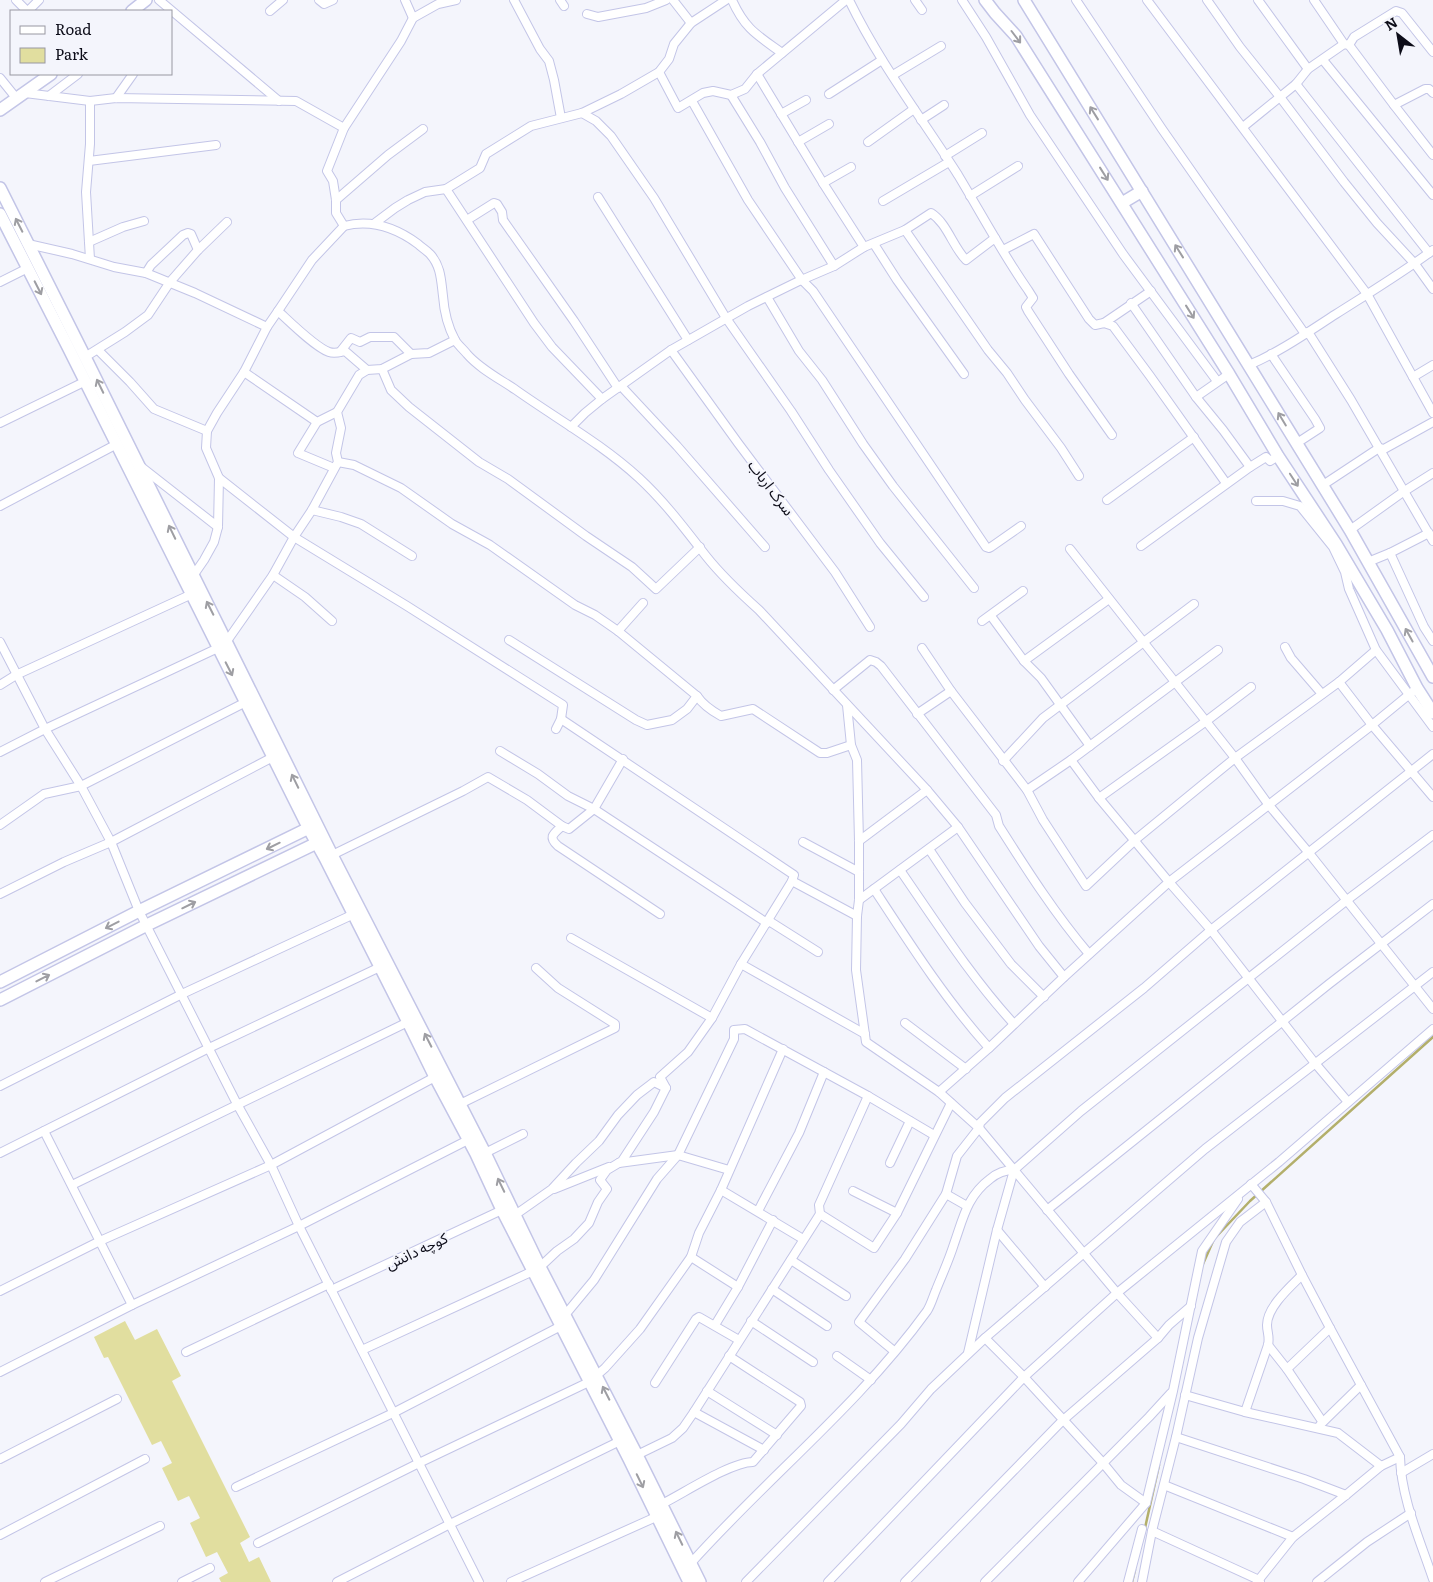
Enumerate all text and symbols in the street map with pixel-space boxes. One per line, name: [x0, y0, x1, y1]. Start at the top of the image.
legend: [10, 10, 172, 75]
north arrow: [1373, 10, 1423, 60]
text: N: [1381, 11, 1401, 35]
text: Road: [55, 17, 91, 40]
one-way arrow: [1011, 30, 1021, 44]
text: Park: [55, 42, 89, 65]
one-way arrow: [1088, 106, 1098, 120]
one-way arrow: [1099, 167, 1109, 181]
one-way arrow: [14, 218, 24, 233]
one-way arrow: [1174, 245, 1184, 259]
one-way arrow: [34, 280, 43, 295]
one-way arrow: [1185, 305, 1196, 319]
one-way arrow: [95, 379, 104, 394]
one-way arrow: [1277, 413, 1287, 427]
street label: سرک ارباب: [743, 454, 801, 520]
one-way arrow: [1289, 473, 1299, 487]
one-way arrow: [167, 525, 176, 540]
one-way arrow: [205, 601, 215, 616]
one-way arrow: [1404, 627, 1414, 642]
one-way arrow: [224, 662, 234, 677]
one-way arrow: [290, 773, 300, 788]
one-way arrow: [266, 842, 281, 851]
one-way arrow: [181, 900, 196, 910]
one-way arrow: [104, 920, 119, 930]
one-way arrow: [36, 973, 51, 983]
one-way arrow: [423, 1033, 432, 1048]
one-way arrow: [496, 1178, 505, 1193]
street label: کوچه دانش: [381, 1225, 452, 1274]
one-way arrow: [601, 1385, 611, 1400]
one-way arrow: [636, 1473, 645, 1488]
one-way arrow: [674, 1531, 683, 1546]

